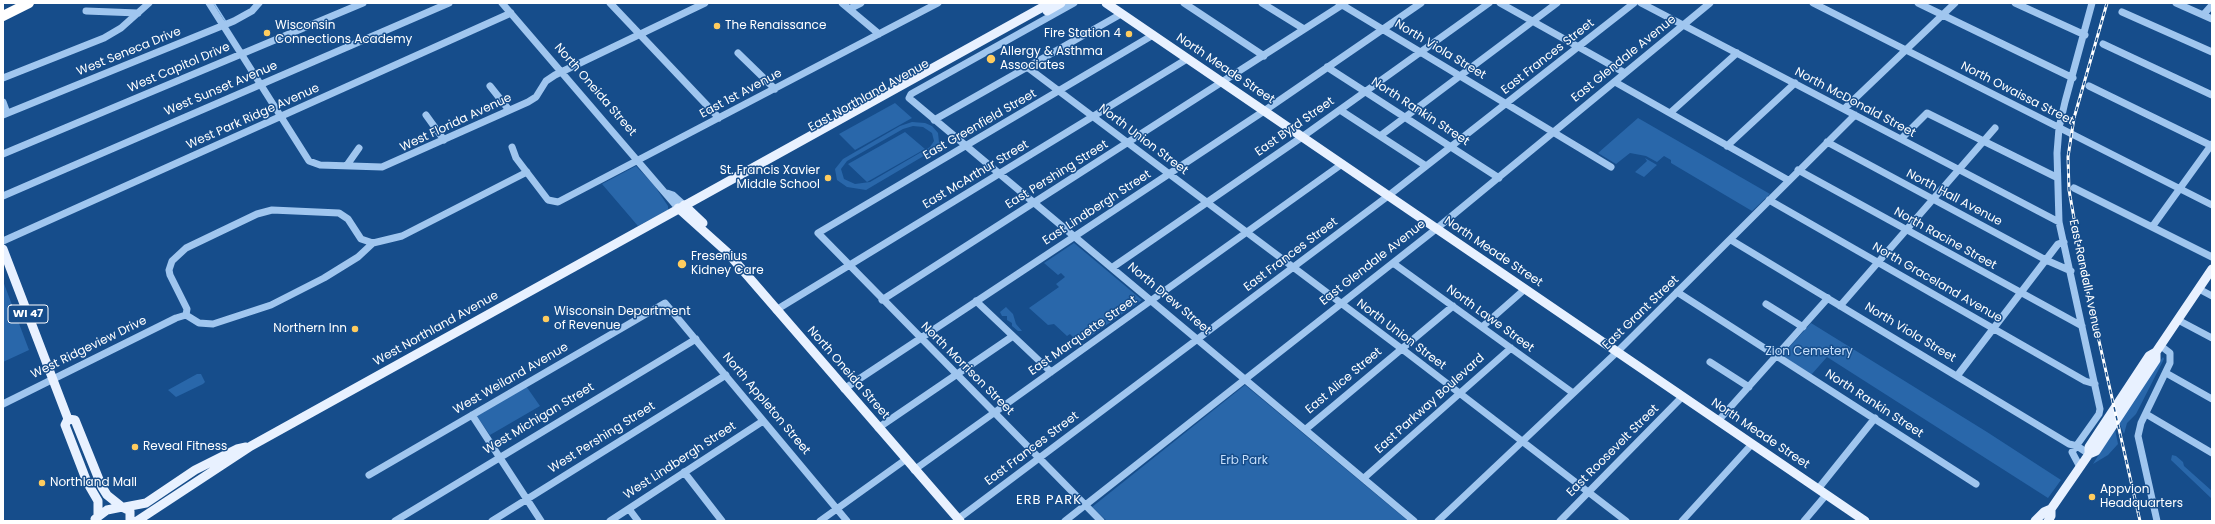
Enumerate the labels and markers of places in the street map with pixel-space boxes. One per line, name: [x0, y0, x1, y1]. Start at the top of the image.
place label: Wisconsin Connections Academy: [275, 19, 412, 47]
place label: The Renaissance: [725, 19, 826, 33]
marker: The Renaissance: [712, 21, 722, 31]
place label: Fire Station 4: [1044, 27, 1121, 41]
marker: Wisconsin Connections Academy: [262, 28, 272, 38]
marker: Fire Station 4: [1124, 29, 1134, 39]
place label: Allergy & Asthma Associates: [1000, 45, 1103, 73]
marker: Allergy & Asthma Associates: [985, 53, 997, 65]
place label: St. Francis Xavier Middle School: [720, 164, 820, 192]
marker: St. Francis Xavier Middle School: [823, 173, 833, 183]
place label: Fresenius Kidney Care: [691, 250, 764, 278]
marker: Fresenius Kidney Care: [676, 258, 688, 270]
place label: Wisconsin Department of Revenue: [554, 305, 691, 333]
marker: Wisconsin Department of Revenue: [541, 314, 551, 324]
place label: Northern Inn: [273, 322, 347, 336]
marker: Northern Inn: [350, 324, 360, 334]
place label: Reveal Fitness: [143, 440, 227, 454]
marker: Reveal Fitness: [130, 442, 140, 452]
place label: Northland Mall: [50, 476, 137, 490]
marker: Northland Mall: [37, 478, 47, 488]
place label: Appvion Headquarters: [2100, 483, 2183, 511]
marker: Appvion Headquarters: [2087, 492, 2097, 502]

